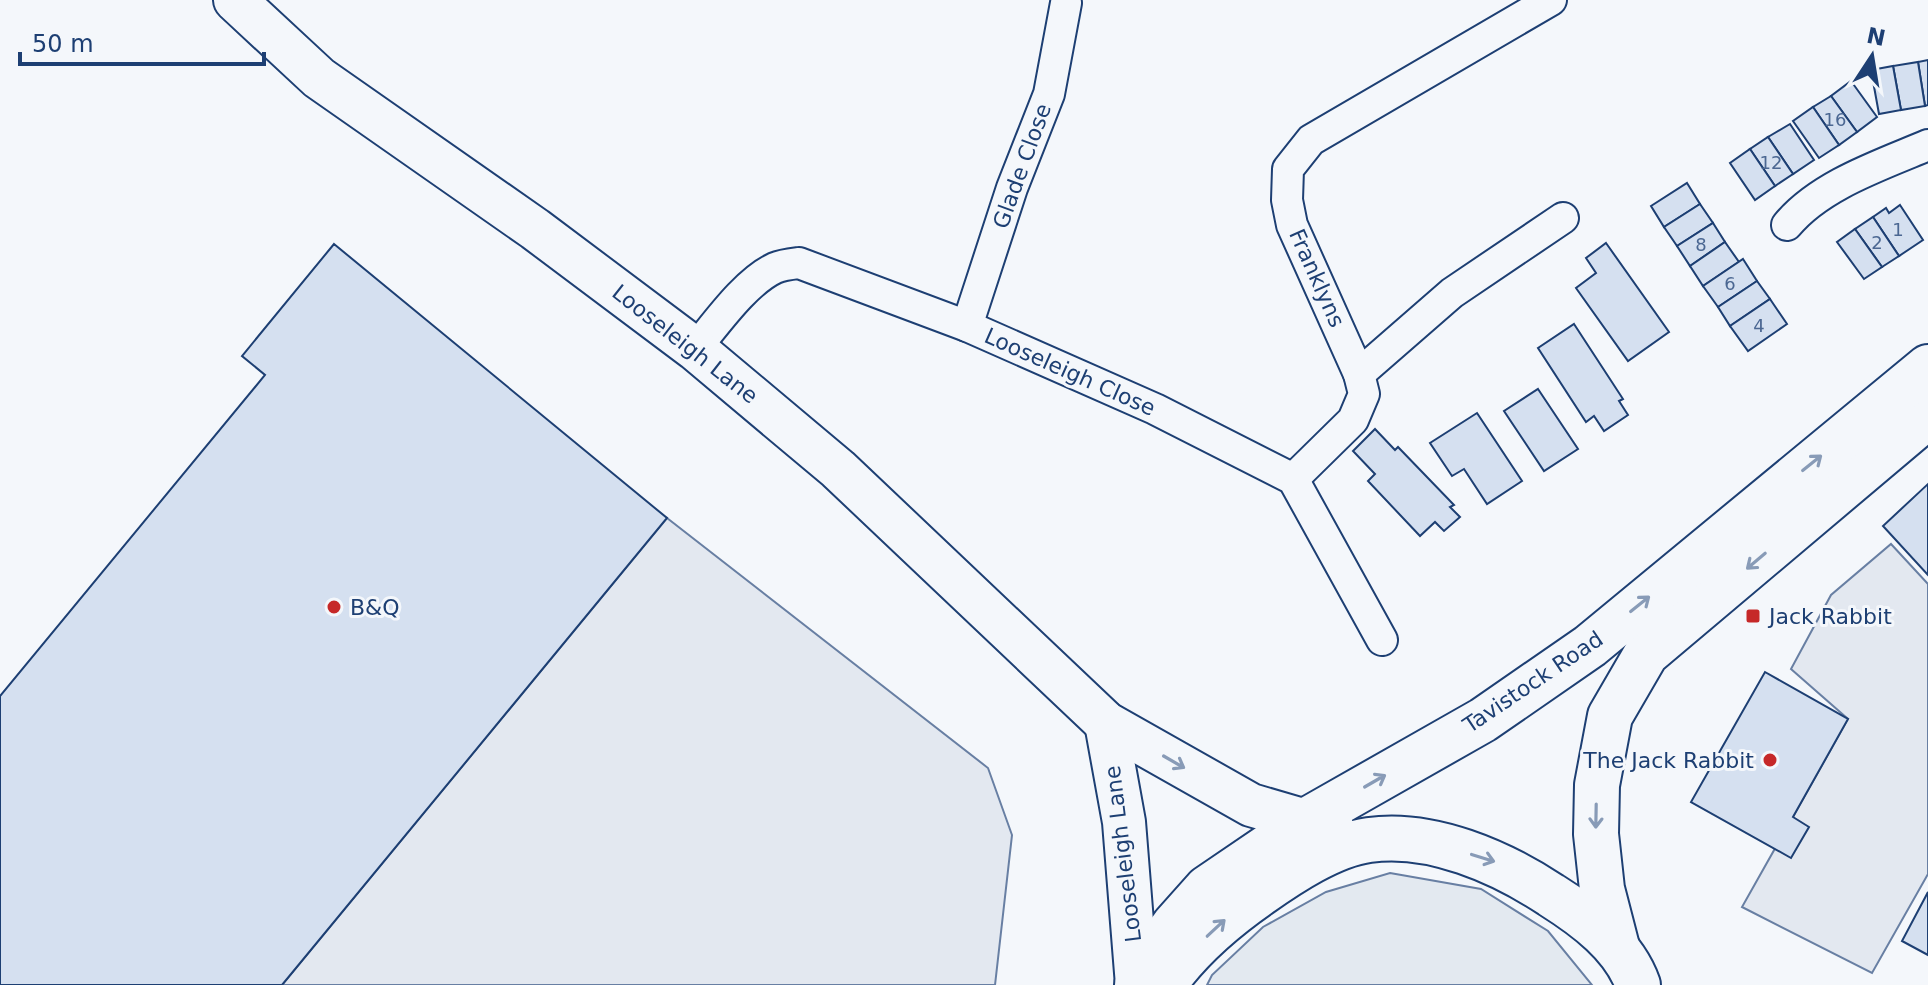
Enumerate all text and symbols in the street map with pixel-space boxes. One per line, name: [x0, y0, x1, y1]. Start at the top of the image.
scale bar: [20, 16, 264, 66]
north arrow: [1832, 16, 1912, 96]
text: N: [1864, 23, 1888, 51]
text: 50 m: [32, 30, 94, 58]
street label: Glade Close: [988, 100, 1056, 232]
house number: 16: [1824, 109, 1846, 130]
house number: 12: [1760, 152, 1782, 173]
house number: 1: [1892, 219, 1904, 240]
street label: Franklyns: [1284, 225, 1350, 331]
house number: 2: [1871, 232, 1883, 253]
house number: 8: [1695, 234, 1707, 255]
house number: 6: [1724, 273, 1736, 294]
street label: Looseleigh Lane: [607, 279, 763, 409]
house number: 4: [1753, 315, 1765, 336]
street label: Looseleigh Close: [981, 323, 1159, 421]
one-way arrow: [1801, 455, 1822, 472]
one-way arrow: [1746, 552, 1766, 570]
place label: B&Q: [350, 595, 400, 620]
one-way arrow: [1629, 595, 1650, 613]
marker: B&Q: [325, 598, 343, 616]
place label: Jack Rabbit: [1767, 604, 1892, 629]
marker: Jack Rabbit: [1744, 607, 1762, 625]
street label: Tavistock Road: [1458, 626, 1608, 738]
place label: The Jack Rabbit: [1582, 748, 1754, 773]
marker: The Jack Rabbit: [1761, 751, 1779, 769]
one-way arrow: [1161, 755, 1185, 770]
street label: Looseleigh Lane: [1100, 764, 1146, 944]
one-way arrow: [1363, 773, 1386, 789]
one-way arrow: [1588, 802, 1604, 829]
one-way arrow: [1470, 851, 1496, 866]
one-way arrow: [1206, 919, 1226, 937]

